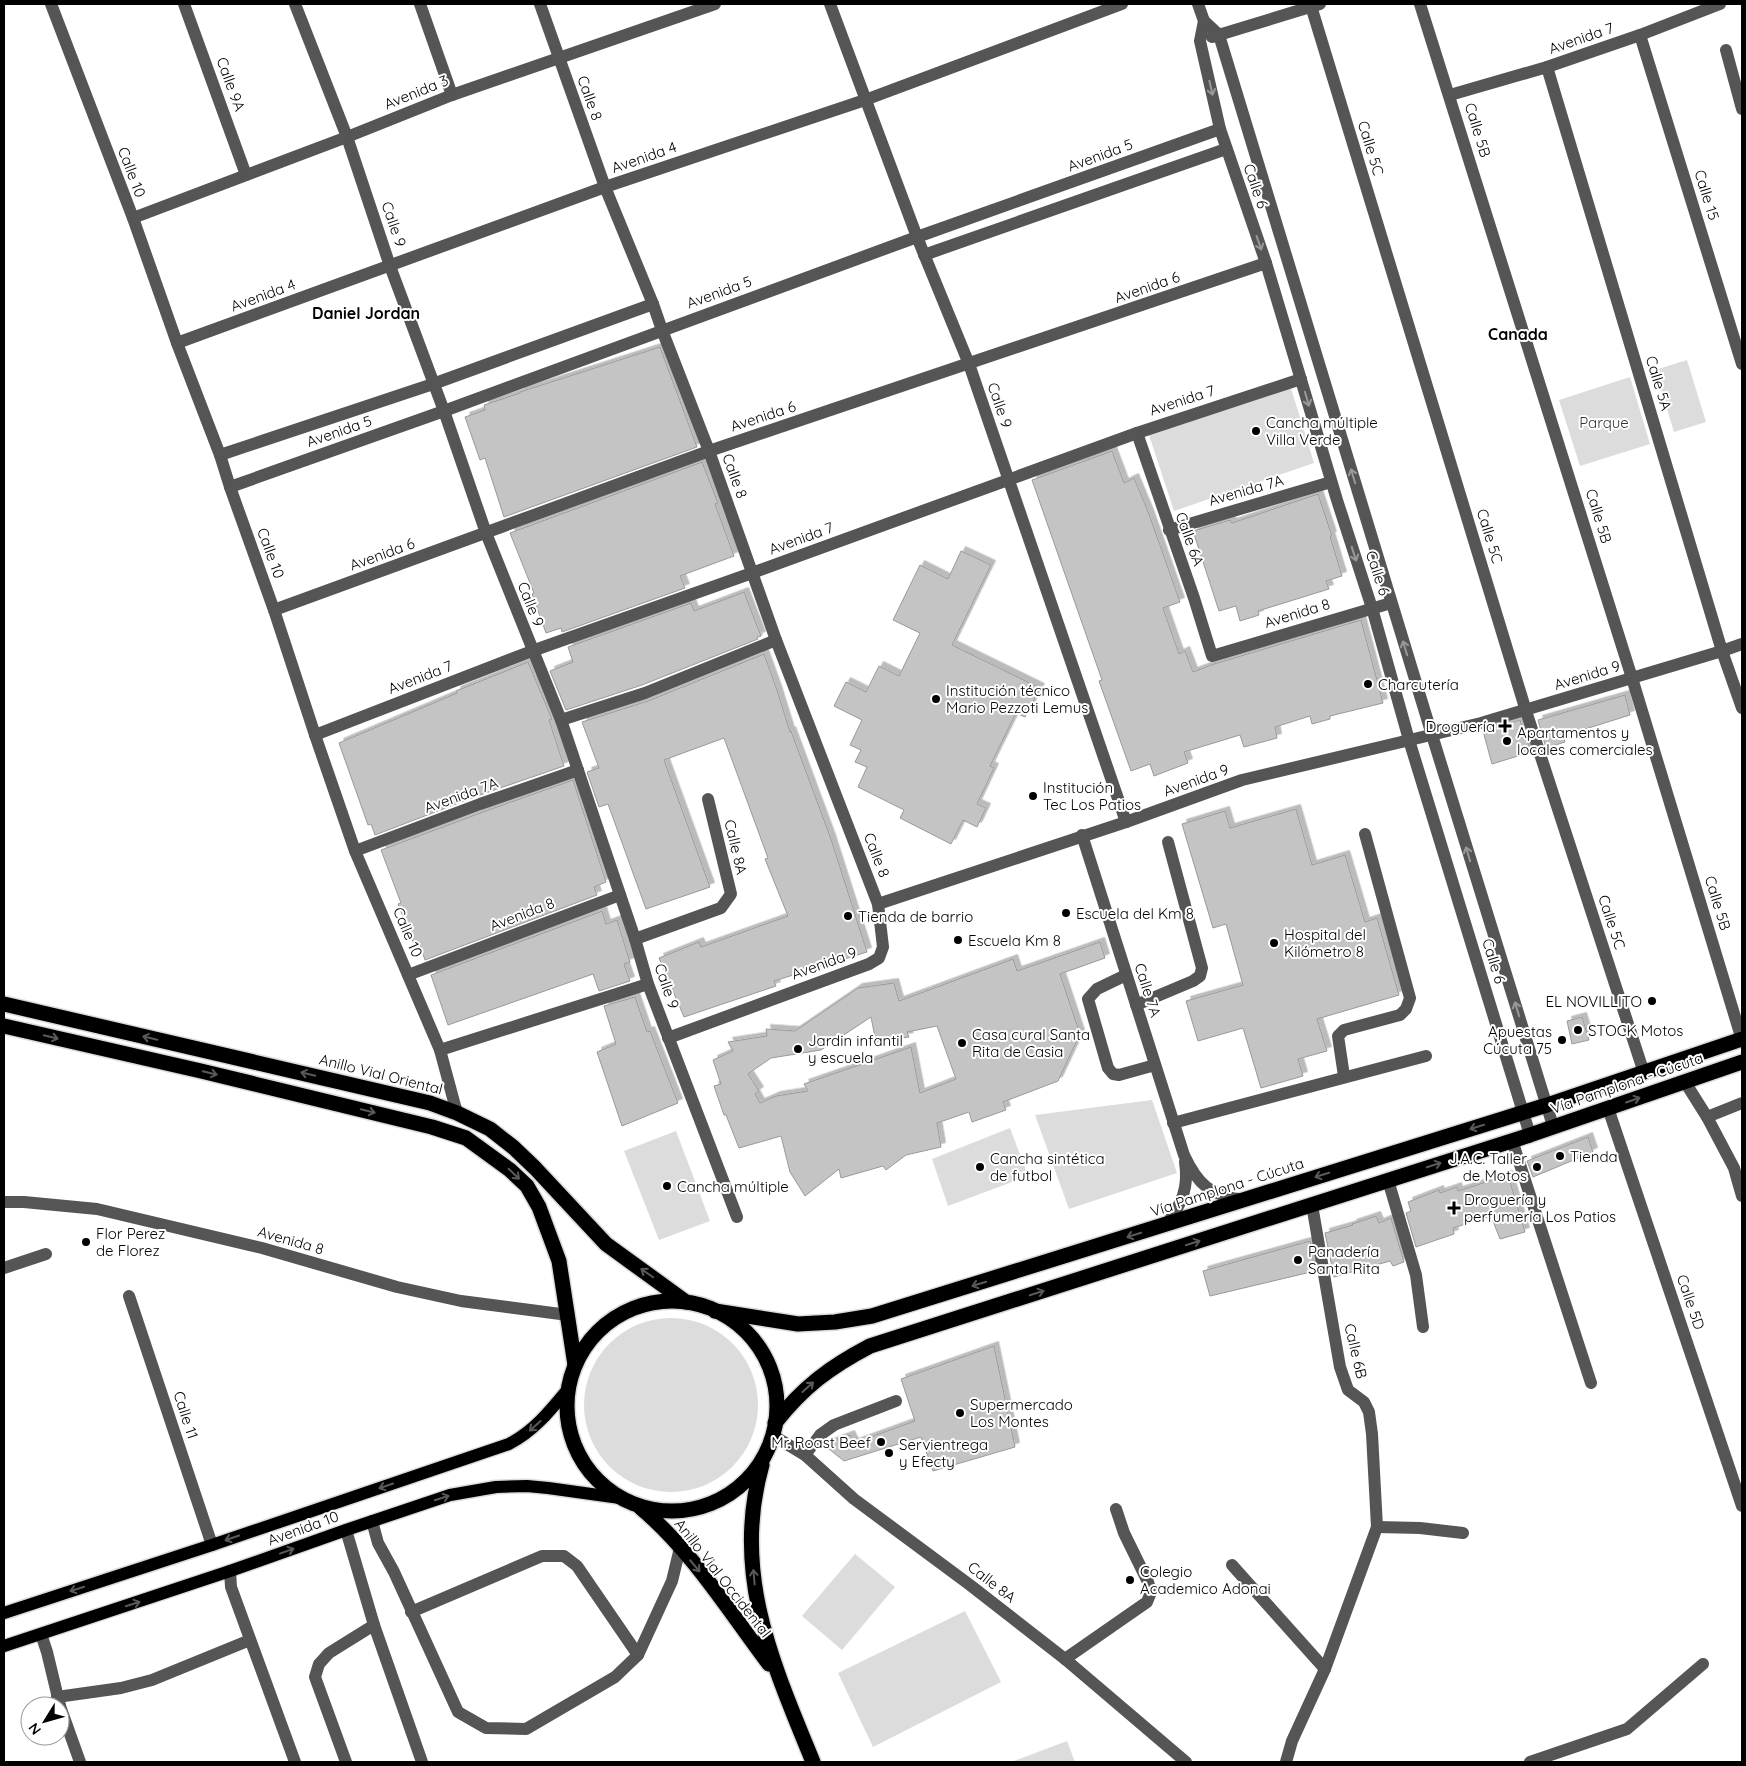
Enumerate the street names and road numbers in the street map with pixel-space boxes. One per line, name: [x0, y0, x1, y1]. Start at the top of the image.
street label: Avenida 7: [1546, 18, 1616, 58]
street label: Calle 9A: [212, 54, 250, 114]
street label: Avenida 3: [381, 70, 451, 113]
street label: Calle 8: [573, 73, 607, 123]
street label: Calle 5B: [1461, 100, 1495, 160]
street label: Calle 5C: [1354, 118, 1388, 178]
street label: Avenida 5: [1065, 134, 1135, 176]
street label: Avenida 4: [609, 137, 679, 177]
street label: Calle 10: [114, 144, 150, 200]
street label: Calle 6: [1239, 161, 1273, 211]
street label: Calle 15: [1690, 167, 1724, 223]
street label: Calle 9: [377, 199, 411, 249]
street label: Avenida 6: [1112, 267, 1182, 307]
street label: Avenida 5: [684, 271, 754, 313]
street label: Avenida 4: [228, 274, 298, 316]
street label: Calle 5A: [1642, 353, 1676, 413]
street label: Calle 9: [983, 380, 1017, 430]
street label: Avenida 7: [1147, 380, 1217, 419]
street label: Avenida 6: [728, 396, 798, 436]
street label: Avenida 5: [304, 411, 374, 451]
street label: Calle 8: [718, 451, 752, 501]
street label: Avenida 7A: [1206, 470, 1286, 510]
street label: Calle 5B: [1582, 486, 1616, 546]
street label: Calle 5C: [1473, 506, 1507, 566]
street label: Calle 6A: [1171, 509, 1209, 569]
street label: Avenida 7: [766, 517, 836, 558]
street label: Calle 10: [253, 525, 289, 581]
street label: Avenida 6: [347, 533, 417, 575]
street label: Calle 6: [1362, 548, 1394, 598]
street label: Calle 9: [513, 579, 549, 629]
street label: Avenida 8: [1262, 594, 1332, 632]
street label: Avenida 7: [385, 656, 455, 698]
street label: Avenida 9: [1552, 656, 1622, 694]
street label: Avenida 9: [1161, 759, 1231, 801]
street label: Avenida 7A: [421, 773, 501, 817]
street label: Calle 8A: [720, 818, 752, 877]
street label: Calle 8: [860, 830, 894, 880]
street label: Calle 5B: [1701, 873, 1735, 933]
street label: Calle 5C: [1594, 892, 1630, 952]
street label: Avenida 8: [487, 893, 557, 935]
street label: Calle 10: [389, 904, 427, 960]
street label: Calle 6: [1478, 936, 1510, 986]
street label: Avenida 9: [789, 942, 859, 984]
street label: Calle 9: [650, 961, 684, 1011]
street label: Calle 7A: [1130, 961, 1166, 1020]
street label: Vía Pamplona - Cúcuta: [1548, 1048, 1706, 1118]
street label: Anillo Vial Oriental: [317, 1049, 445, 1099]
street label: Vía Pamplona - Cúcuta: [1148, 1153, 1306, 1221]
street label: Avenida 8: [256, 1222, 326, 1258]
street label: Calle 5D: [1673, 1272, 1709, 1332]
street label: Calle 6B: [1340, 1322, 1372, 1381]
street label: Calle 11: [169, 1389, 203, 1441]
street label: Avenida 10: [265, 1506, 341, 1550]
street label: Anillo Vial Occidental: [671, 1515, 775, 1641]
street label: Calle 8A: [964, 1557, 1020, 1607]

